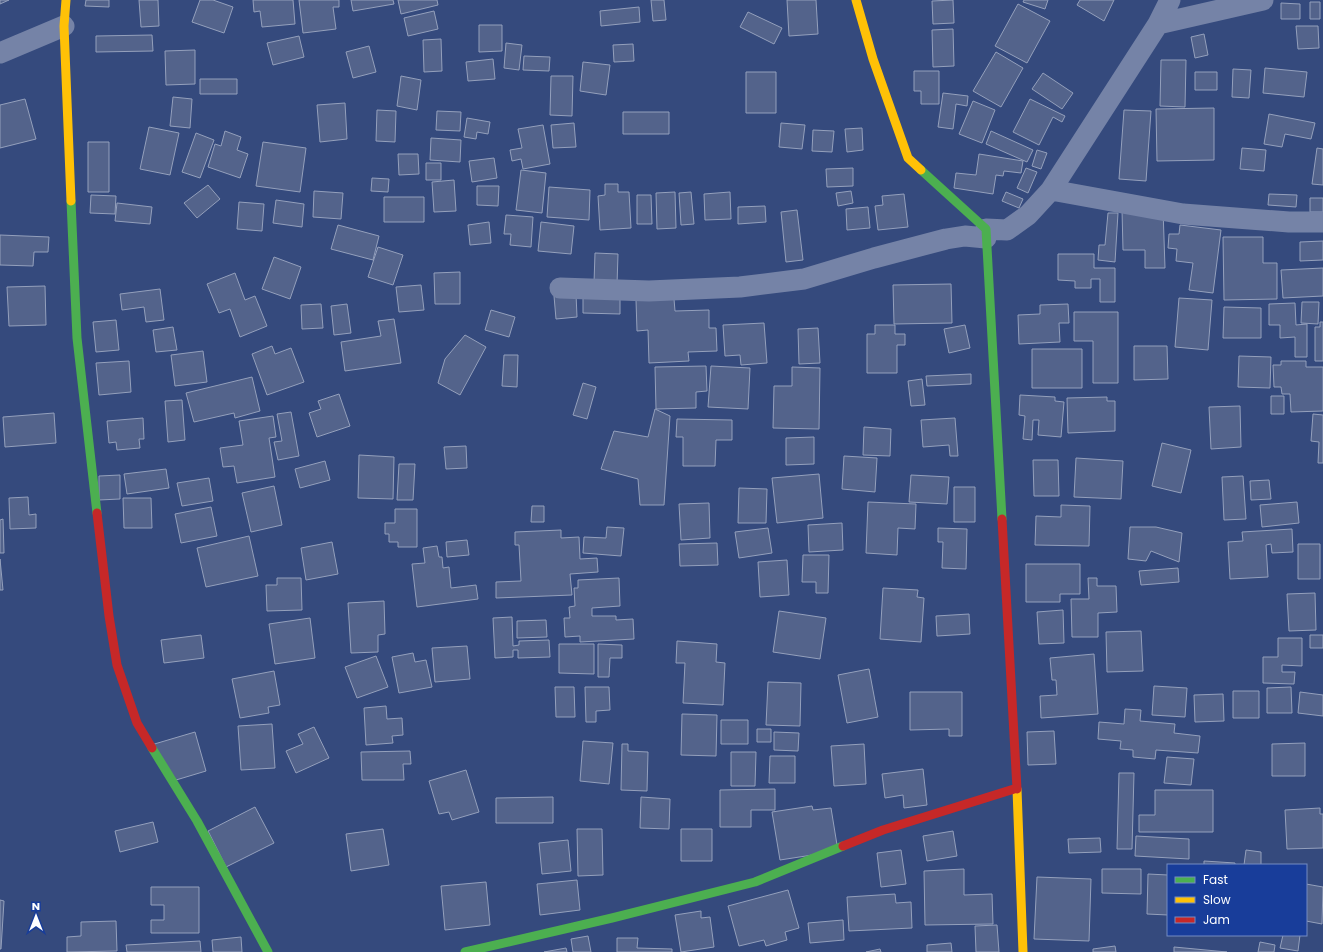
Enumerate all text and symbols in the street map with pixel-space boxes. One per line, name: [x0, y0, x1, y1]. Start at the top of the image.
legend: [1167, 864, 1307, 936]
text: Fast: [1203, 871, 1228, 888]
text: Slow: [1203, 891, 1231, 908]
north arrow: [16, 896, 56, 936]
text: N: [32, 898, 40, 914]
text: Jam: [1203, 911, 1230, 928]

